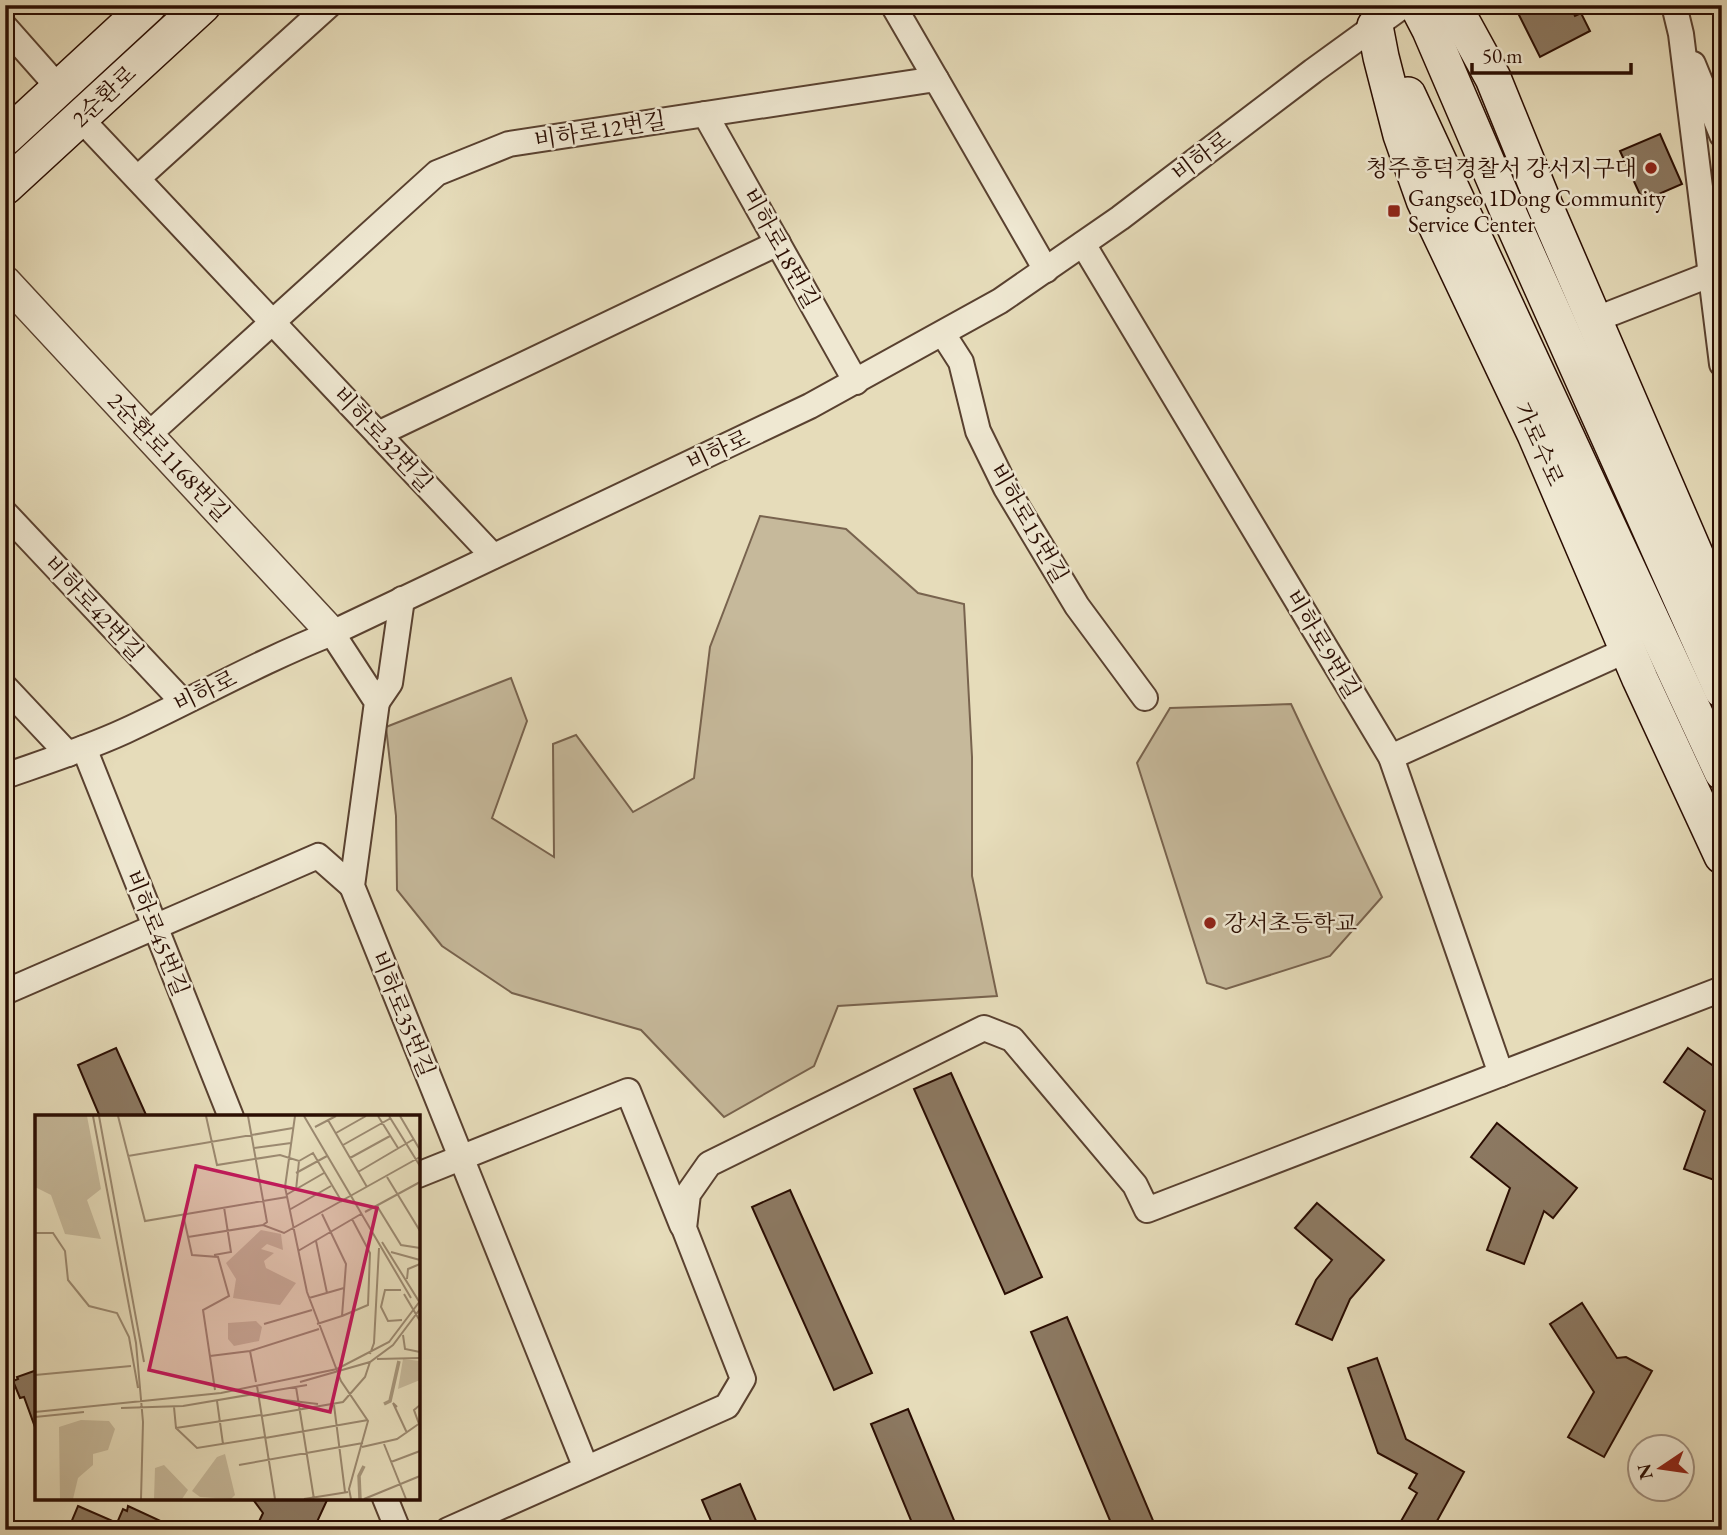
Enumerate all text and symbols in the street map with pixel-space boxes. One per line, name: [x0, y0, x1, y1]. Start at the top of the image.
scale bar: [1472, 32, 1631, 76]
text: 50 m: [1482, 42, 1523, 69]
street label: 2순환로: [65, 59, 143, 133]
street label: 비하로12번길: [532, 105, 668, 155]
street label: 비하로: [1165, 124, 1237, 188]
place label: 청주흥덕경찰서 강서지구대: [1366, 153, 1637, 183]
marker: 청주흥덕경찰서 강서지구대: [1643, 160, 1659, 176]
street label: 비하로18번길: [736, 182, 826, 314]
place label: Gangseo 1Dong Community Service Center: [1408, 183, 1666, 239]
marker: Gangseo 1Dong Community Service Center: [1386, 203, 1402, 219]
street label: 비하로32번길: [327, 380, 439, 498]
street label: 2순환로1168번길: [101, 386, 237, 528]
street label: 가로수로: [1507, 397, 1571, 491]
street label: 비하로: [681, 422, 755, 478]
street label: 비하로15번길: [983, 458, 1075, 588]
street label: 비하로42번길: [38, 549, 150, 667]
street label: 비하로9번길: [1279, 584, 1367, 704]
street label: 비하로: [168, 663, 242, 719]
street label: 비하로45번길: [118, 866, 196, 1000]
place label: 강서초등학교: [1224, 908, 1357, 938]
marker: 강서초등학교: [1202, 915, 1218, 931]
street label: 비하로35번길: [364, 947, 442, 1081]
inset map: [35, 1115, 420, 1500]
north arrow: [1626, 1434, 1696, 1504]
text: N: [1631, 1461, 1659, 1482]

